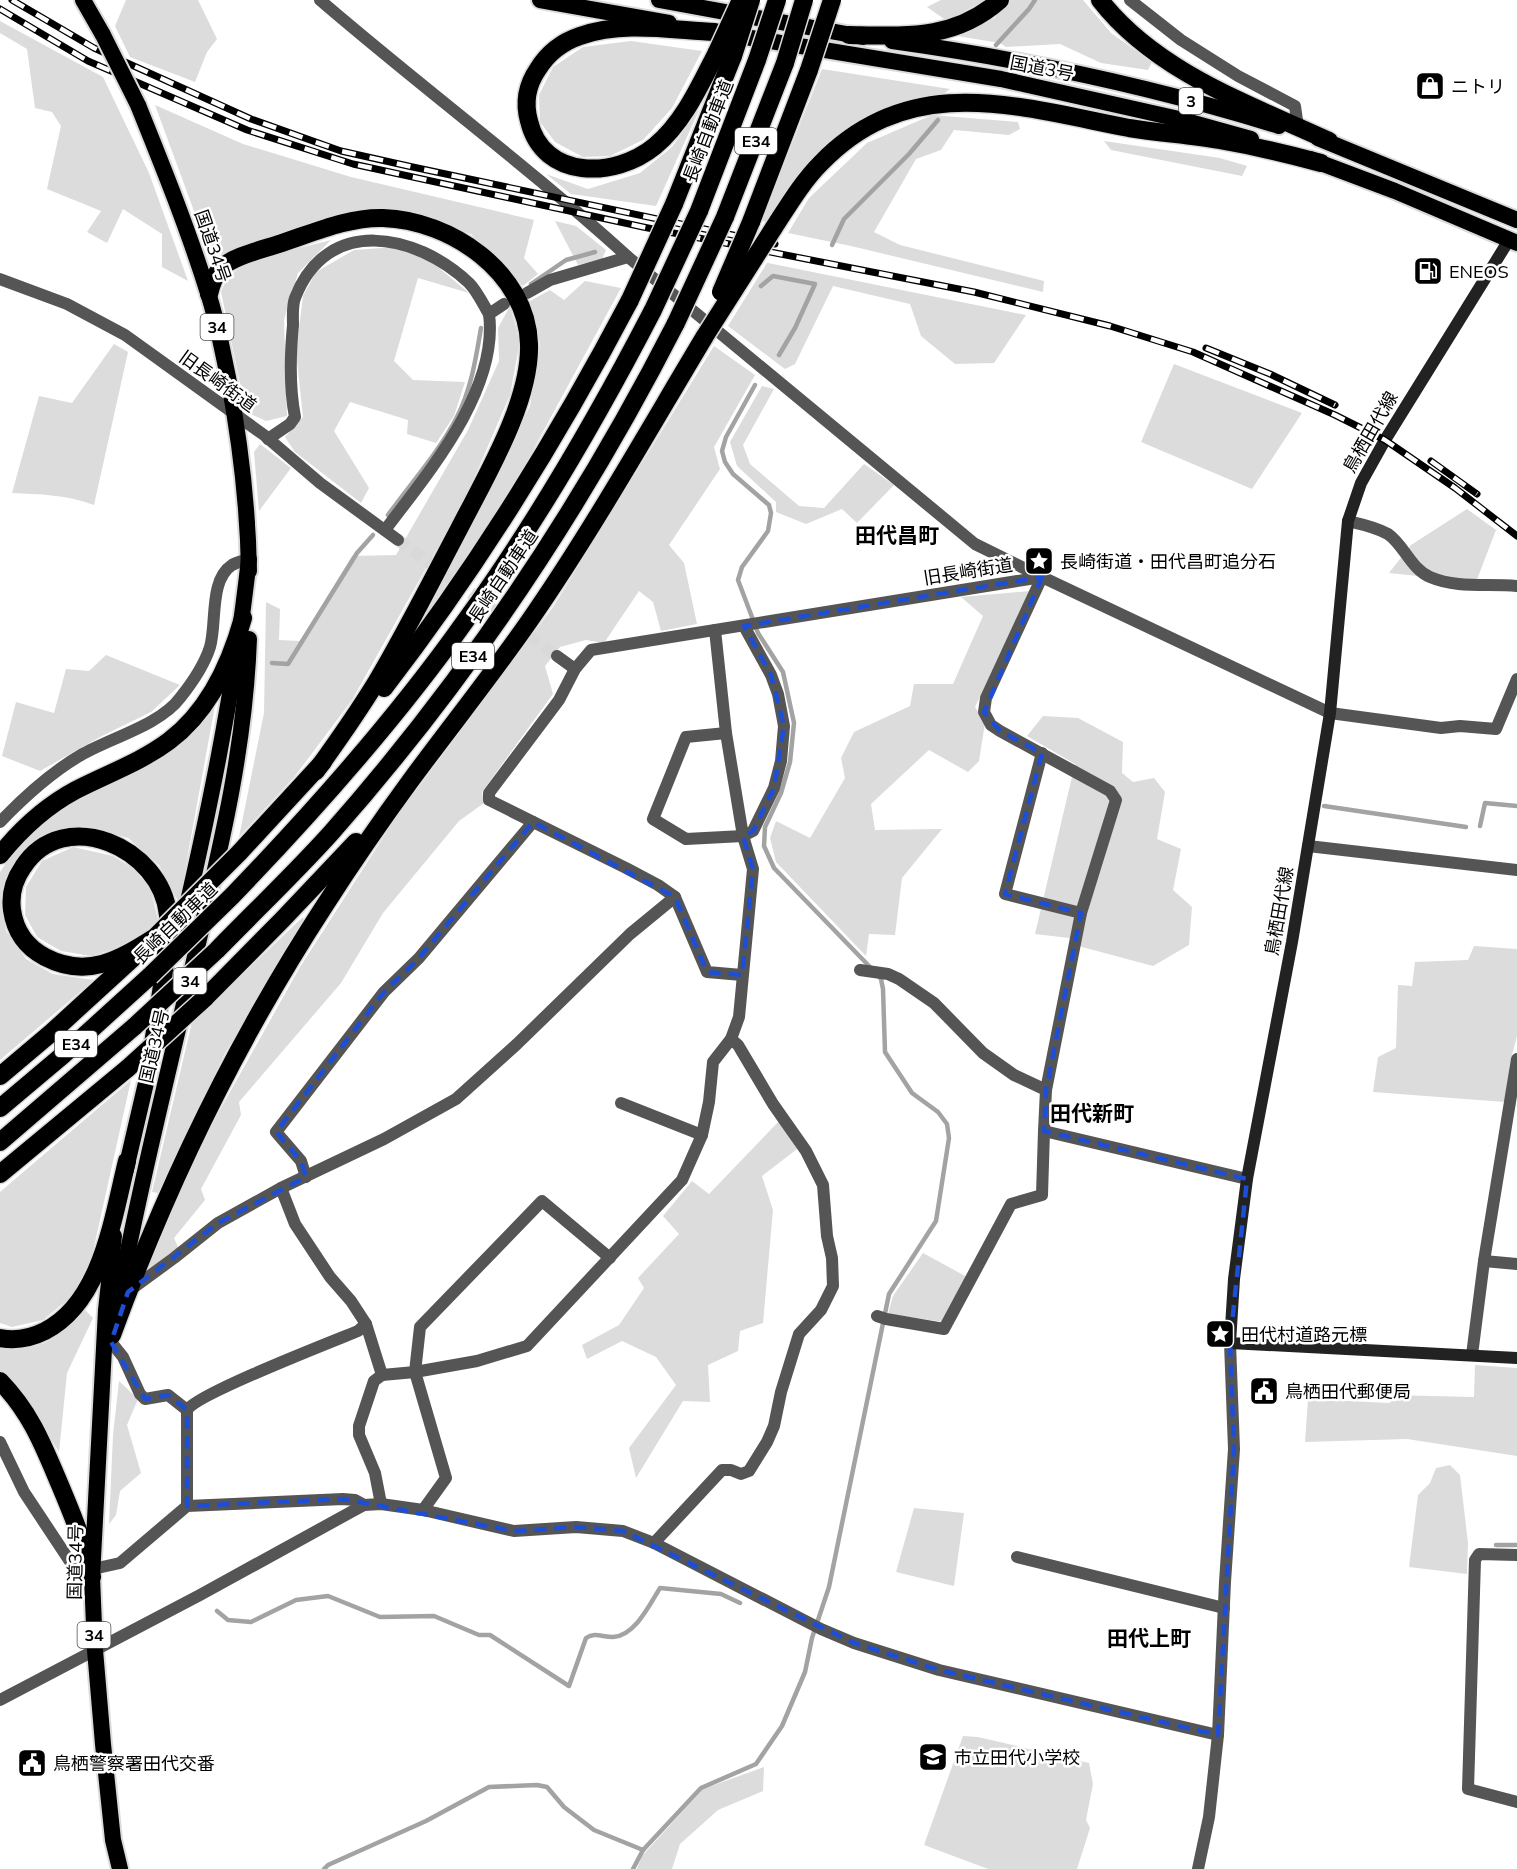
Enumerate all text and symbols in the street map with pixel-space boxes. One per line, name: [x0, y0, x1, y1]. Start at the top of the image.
street label: 国道3号: [1008, 51, 1076, 85]
shop icon: ニトリ: [1414, 70, 1446, 102]
place label: ニトリ: [1451, 75, 1505, 98]
street label: 長崎自動車道: [678, 76, 738, 186]
road number: 3: [1179, 88, 1203, 114]
road number: E34: [735, 128, 777, 154]
street label: 国道34号: [190, 207, 236, 285]
fuel station icon: ENEOS: [1412, 255, 1444, 287]
place label: ENEOS: [1449, 260, 1509, 283]
road number: 34: [200, 314, 234, 340]
street label: 旧長崎街道: [175, 345, 261, 417]
street label: 鳥栖田代線: [1338, 387, 1402, 477]
district label: 田代昌町: [855, 522, 939, 548]
street label: 長崎自動車道: [463, 525, 543, 627]
place icon: 長崎街道・田代昌町追分石: [1023, 545, 1055, 577]
place label: 長崎街道・田代昌町追分石: [1060, 550, 1276, 573]
street label: 旧長崎街道: [922, 553, 1014, 589]
road number: E34: [452, 643, 494, 669]
street label: 鳥栖田代線: [1260, 865, 1298, 957]
street label: 長崎自動車道: [128, 877, 222, 969]
road number: 34: [174, 968, 207, 994]
street label: 国道34号: [134, 1007, 174, 1085]
road number: E34: [55, 1031, 97, 1057]
district label: 田代新町: [1050, 1100, 1134, 1126]
place icon: 田代村道路元標: [1204, 1318, 1236, 1350]
place label: 田代村道路元標: [1241, 1323, 1367, 1346]
public building icon: 鳥栖田代郵便局: [1248, 1375, 1280, 1407]
place label: 鳥栖田代郵便局: [1285, 1380, 1411, 1403]
street label: 国道34号: [63, 1524, 87, 1600]
road number: 34: [78, 1622, 110, 1648]
district label: 田代上町: [1107, 1625, 1191, 1651]
school or university icon: 市立田代小学校: [917, 1741, 949, 1773]
place label: 市立田代小学校: [954, 1746, 1080, 1769]
public building icon: 鳥栖警察署田代交番: [16, 1747, 48, 1779]
place label: 鳥栖警察署田代交番: [53, 1752, 215, 1775]

